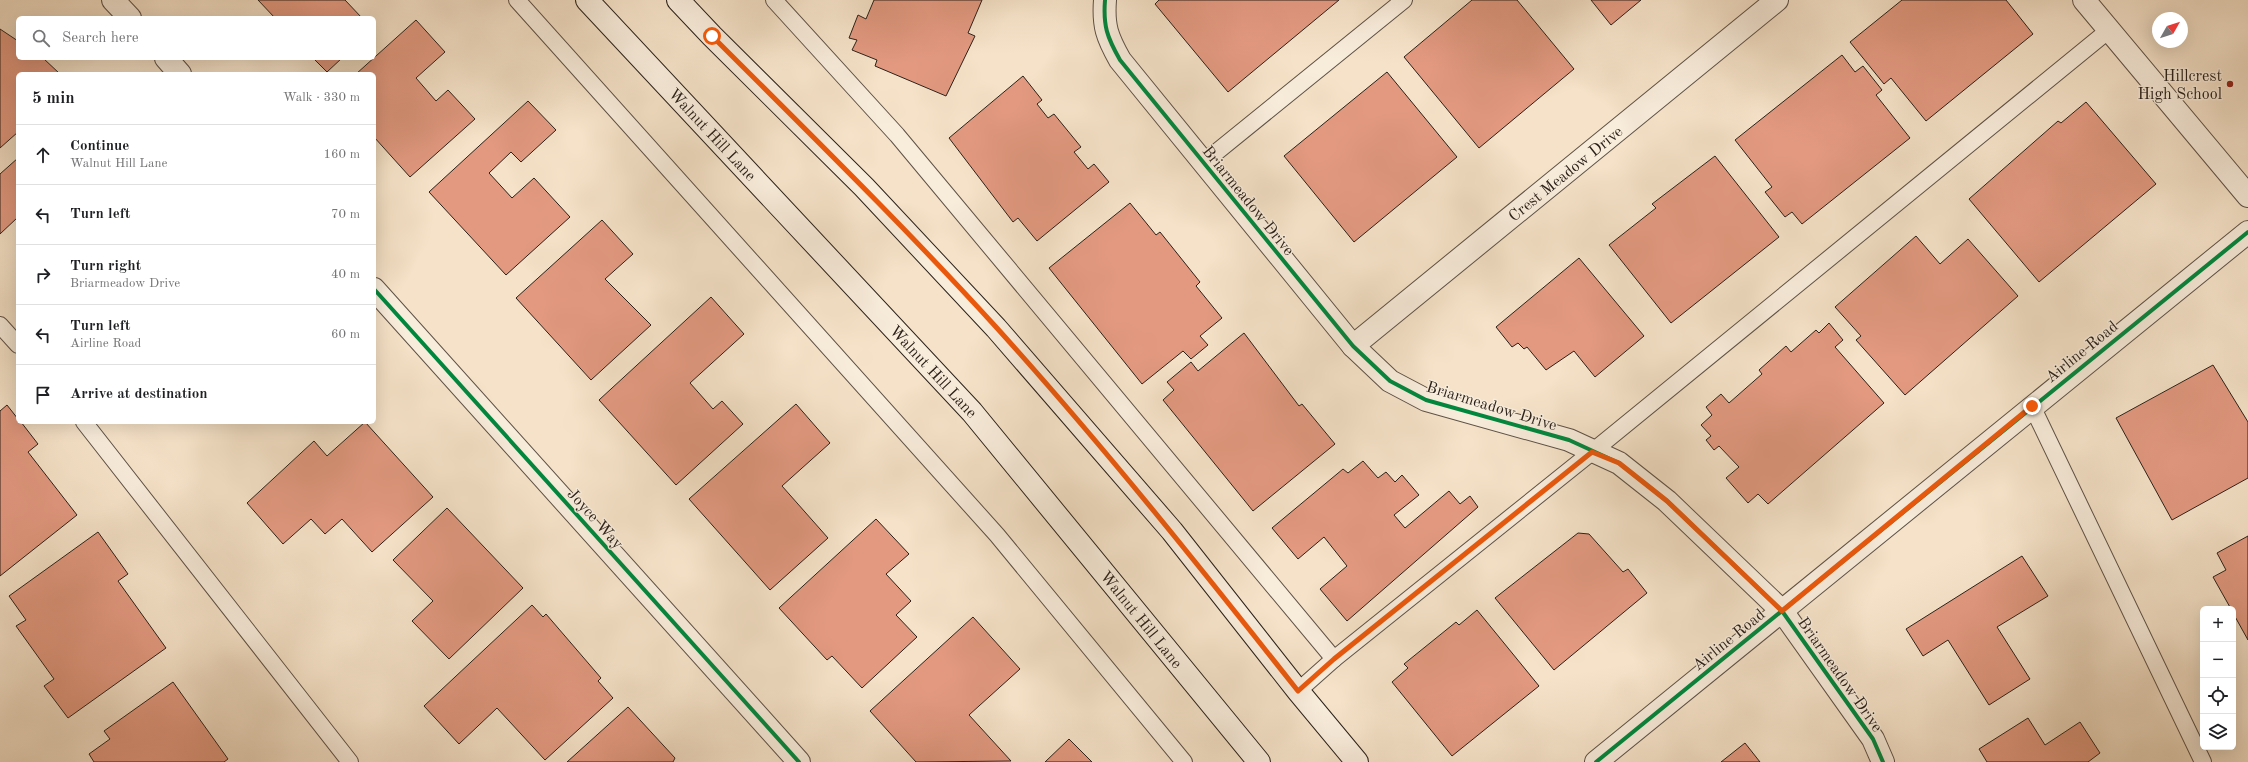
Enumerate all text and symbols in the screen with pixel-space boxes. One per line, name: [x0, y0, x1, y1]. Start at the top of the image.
north arrow: [2152, 12, 2188, 48]
search box: [16, 16, 376, 60]
icon: search: [30, 27, 52, 49]
route start: [703, 27, 721, 45]
text: Search here: [62, 31, 139, 46]
place label: Hillcrest High School: [2137, 69, 2222, 103]
marker: Hillcrest High School: [2225, 79, 2235, 89]
street label: Walnut Hill Lane: [665, 86, 758, 185]
text: 5 min: [32, 90, 75, 107]
text: Walk · 330 m: [283, 91, 360, 104]
street label: Crest Meadow Drive: [1506, 124, 1626, 225]
text: Continue: [70, 139, 129, 154]
street label: Briarmeadow Drive: [1199, 143, 1296, 259]
icon: ahead: [32, 144, 54, 166]
text: 160 m: [323, 148, 360, 161]
text: Walnut Hill Lane: [70, 157, 167, 170]
icon: left: [32, 204, 54, 226]
text: Turn left: [70, 207, 130, 222]
text: 70 m: [331, 208, 360, 221]
text: Turn right: [70, 259, 141, 274]
icon: right: [32, 264, 54, 286]
text: 40 m: [331, 268, 360, 281]
text: Briarmeadow Drive: [70, 277, 180, 290]
text: Turn left: [70, 319, 130, 334]
street label: Airline Road: [2043, 319, 2121, 386]
street label: Walnut Hill Lane: [886, 323, 979, 422]
icon: left: [32, 324, 54, 346]
text: 60 m: [331, 328, 360, 341]
text: Airline Road: [70, 337, 141, 350]
street label: Briarmeadow Drive: [1424, 379, 1559, 434]
icon: arrive: [32, 384, 54, 406]
text: Arrive at destination: [70, 387, 208, 402]
route end: [2023, 397, 2041, 415]
street label: Joyce Way: [563, 486, 626, 553]
street label: Walnut Hill Lane: [1096, 569, 1184, 672]
map controls: [2200, 606, 2236, 750]
button: +: [2200, 606, 2236, 642]
street label: Airline Road: [1690, 607, 1768, 674]
street label: Briarmeadow Drive: [1794, 615, 1885, 735]
button: −: [2200, 642, 2236, 678]
button: locate: [2200, 678, 2236, 714]
button: layers: [2200, 714, 2236, 750]

